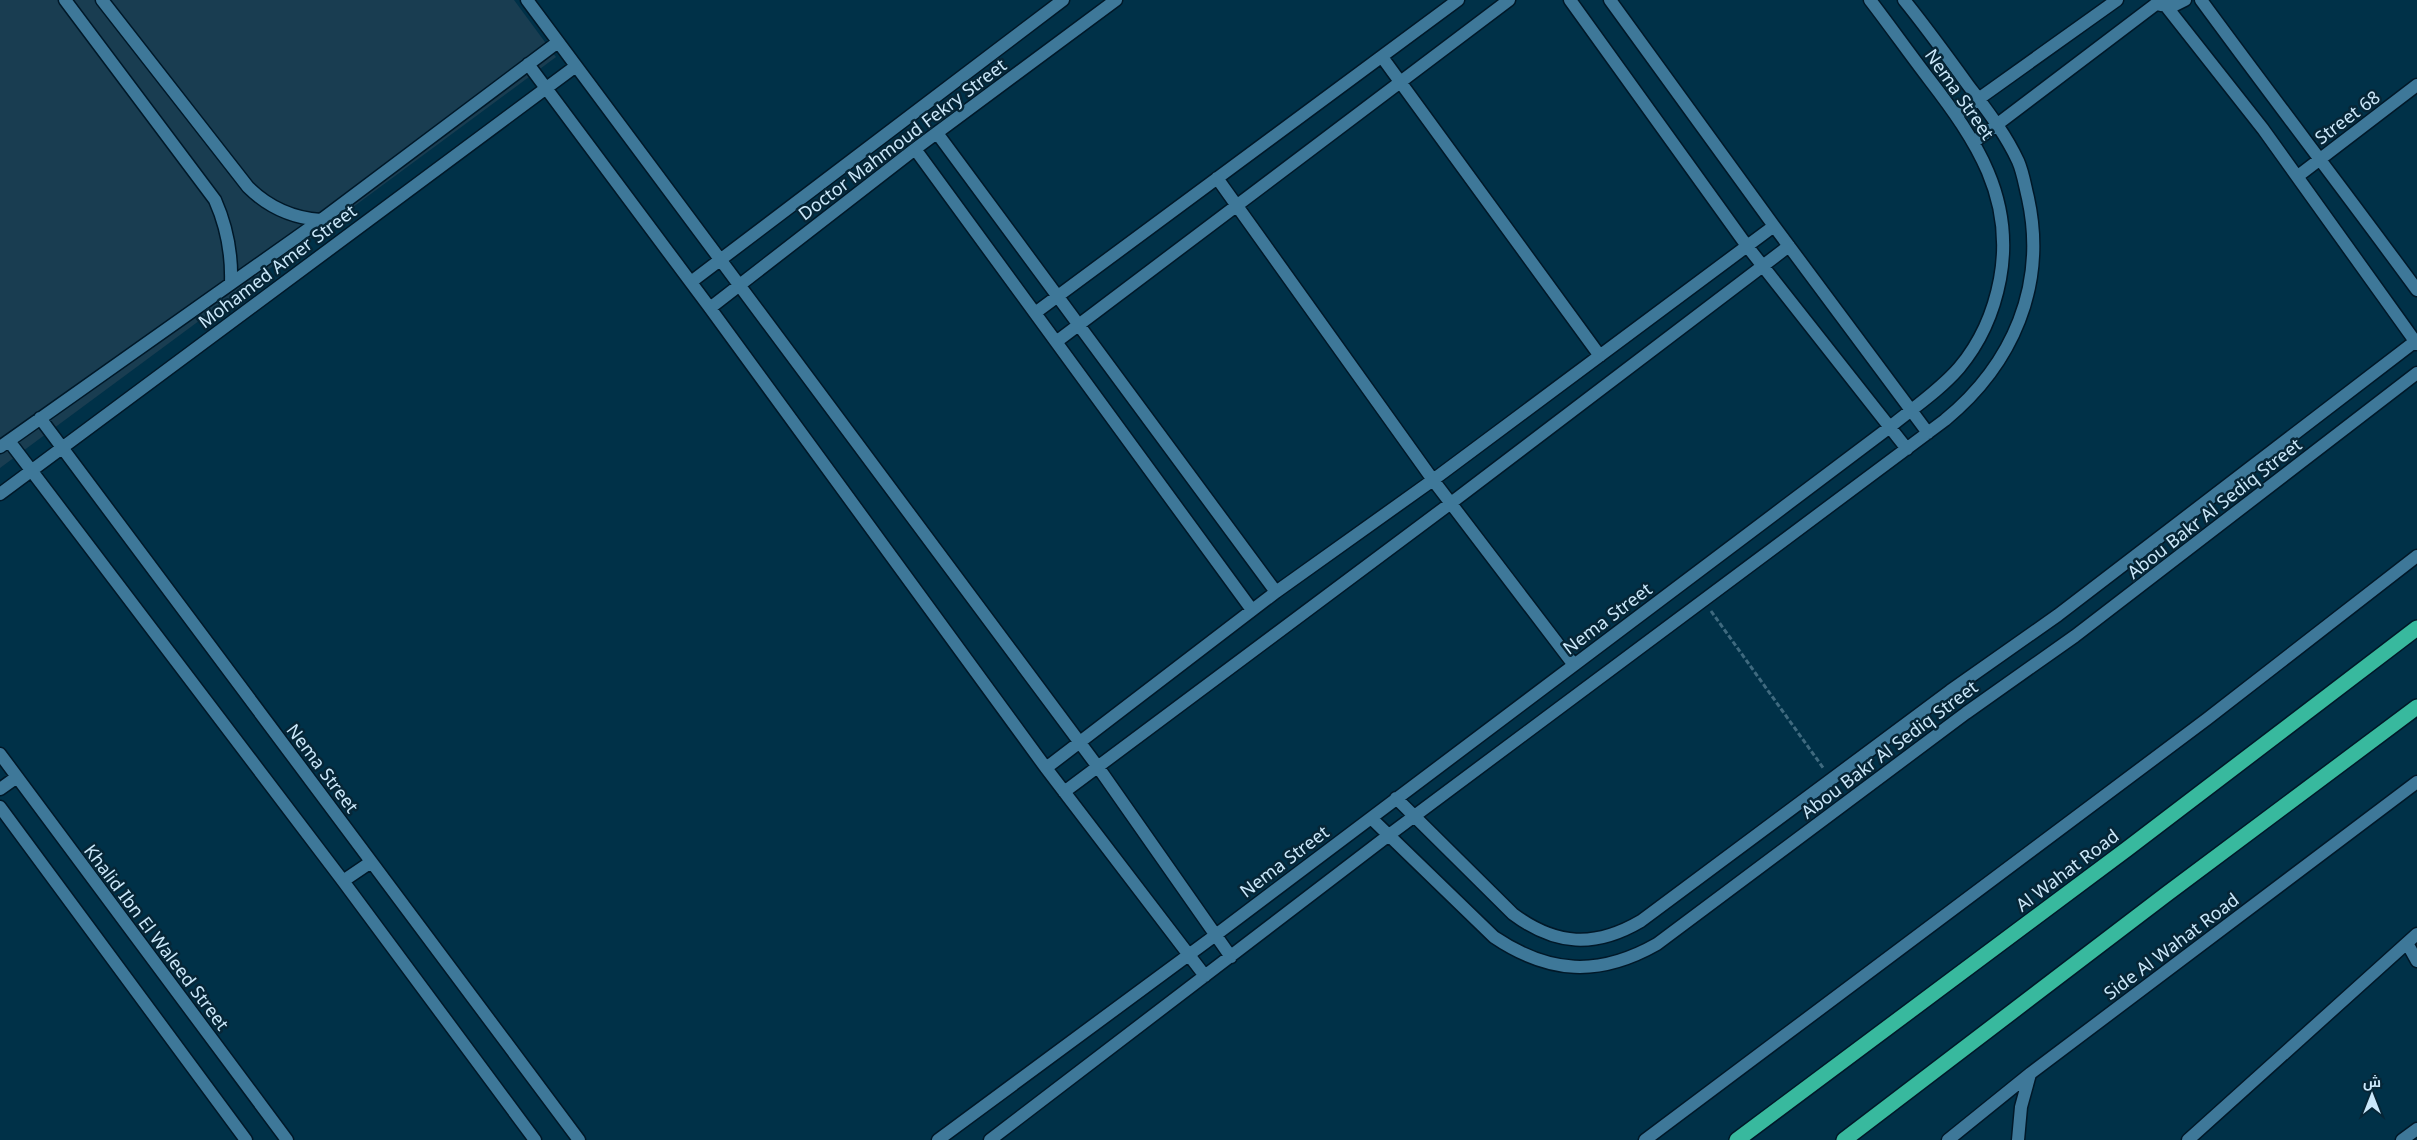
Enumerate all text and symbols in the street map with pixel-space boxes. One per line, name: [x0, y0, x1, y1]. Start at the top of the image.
street label: Nema Street: [1920, 44, 2000, 145]
street label: Doctor Mahmoud Fekry Street: [793, 52, 1011, 225]
street label: Street 68: [2310, 85, 2384, 149]
street label: Mohamed Amer Street: [193, 198, 361, 333]
street label: Abou Bakr Al Sediq Street: [2122, 432, 2307, 584]
street label: Nema Street: [1558, 576, 1657, 659]
street label: Abou Bakr Al Sediq Street: [1796, 674, 1983, 823]
street label: Nema Street: [282, 719, 365, 818]
street label: Nema Street: [1235, 819, 1334, 902]
street label: Al Wahat Road: [2011, 823, 2123, 917]
street label: Khalid Ibn El Waleed Street: [79, 839, 235, 1035]
street label: Side Al Wahat Road: [2099, 887, 2243, 1005]
north arrow: [2347, 1070, 2397, 1120]
text: ش: [2363, 1072, 2381, 1091]

